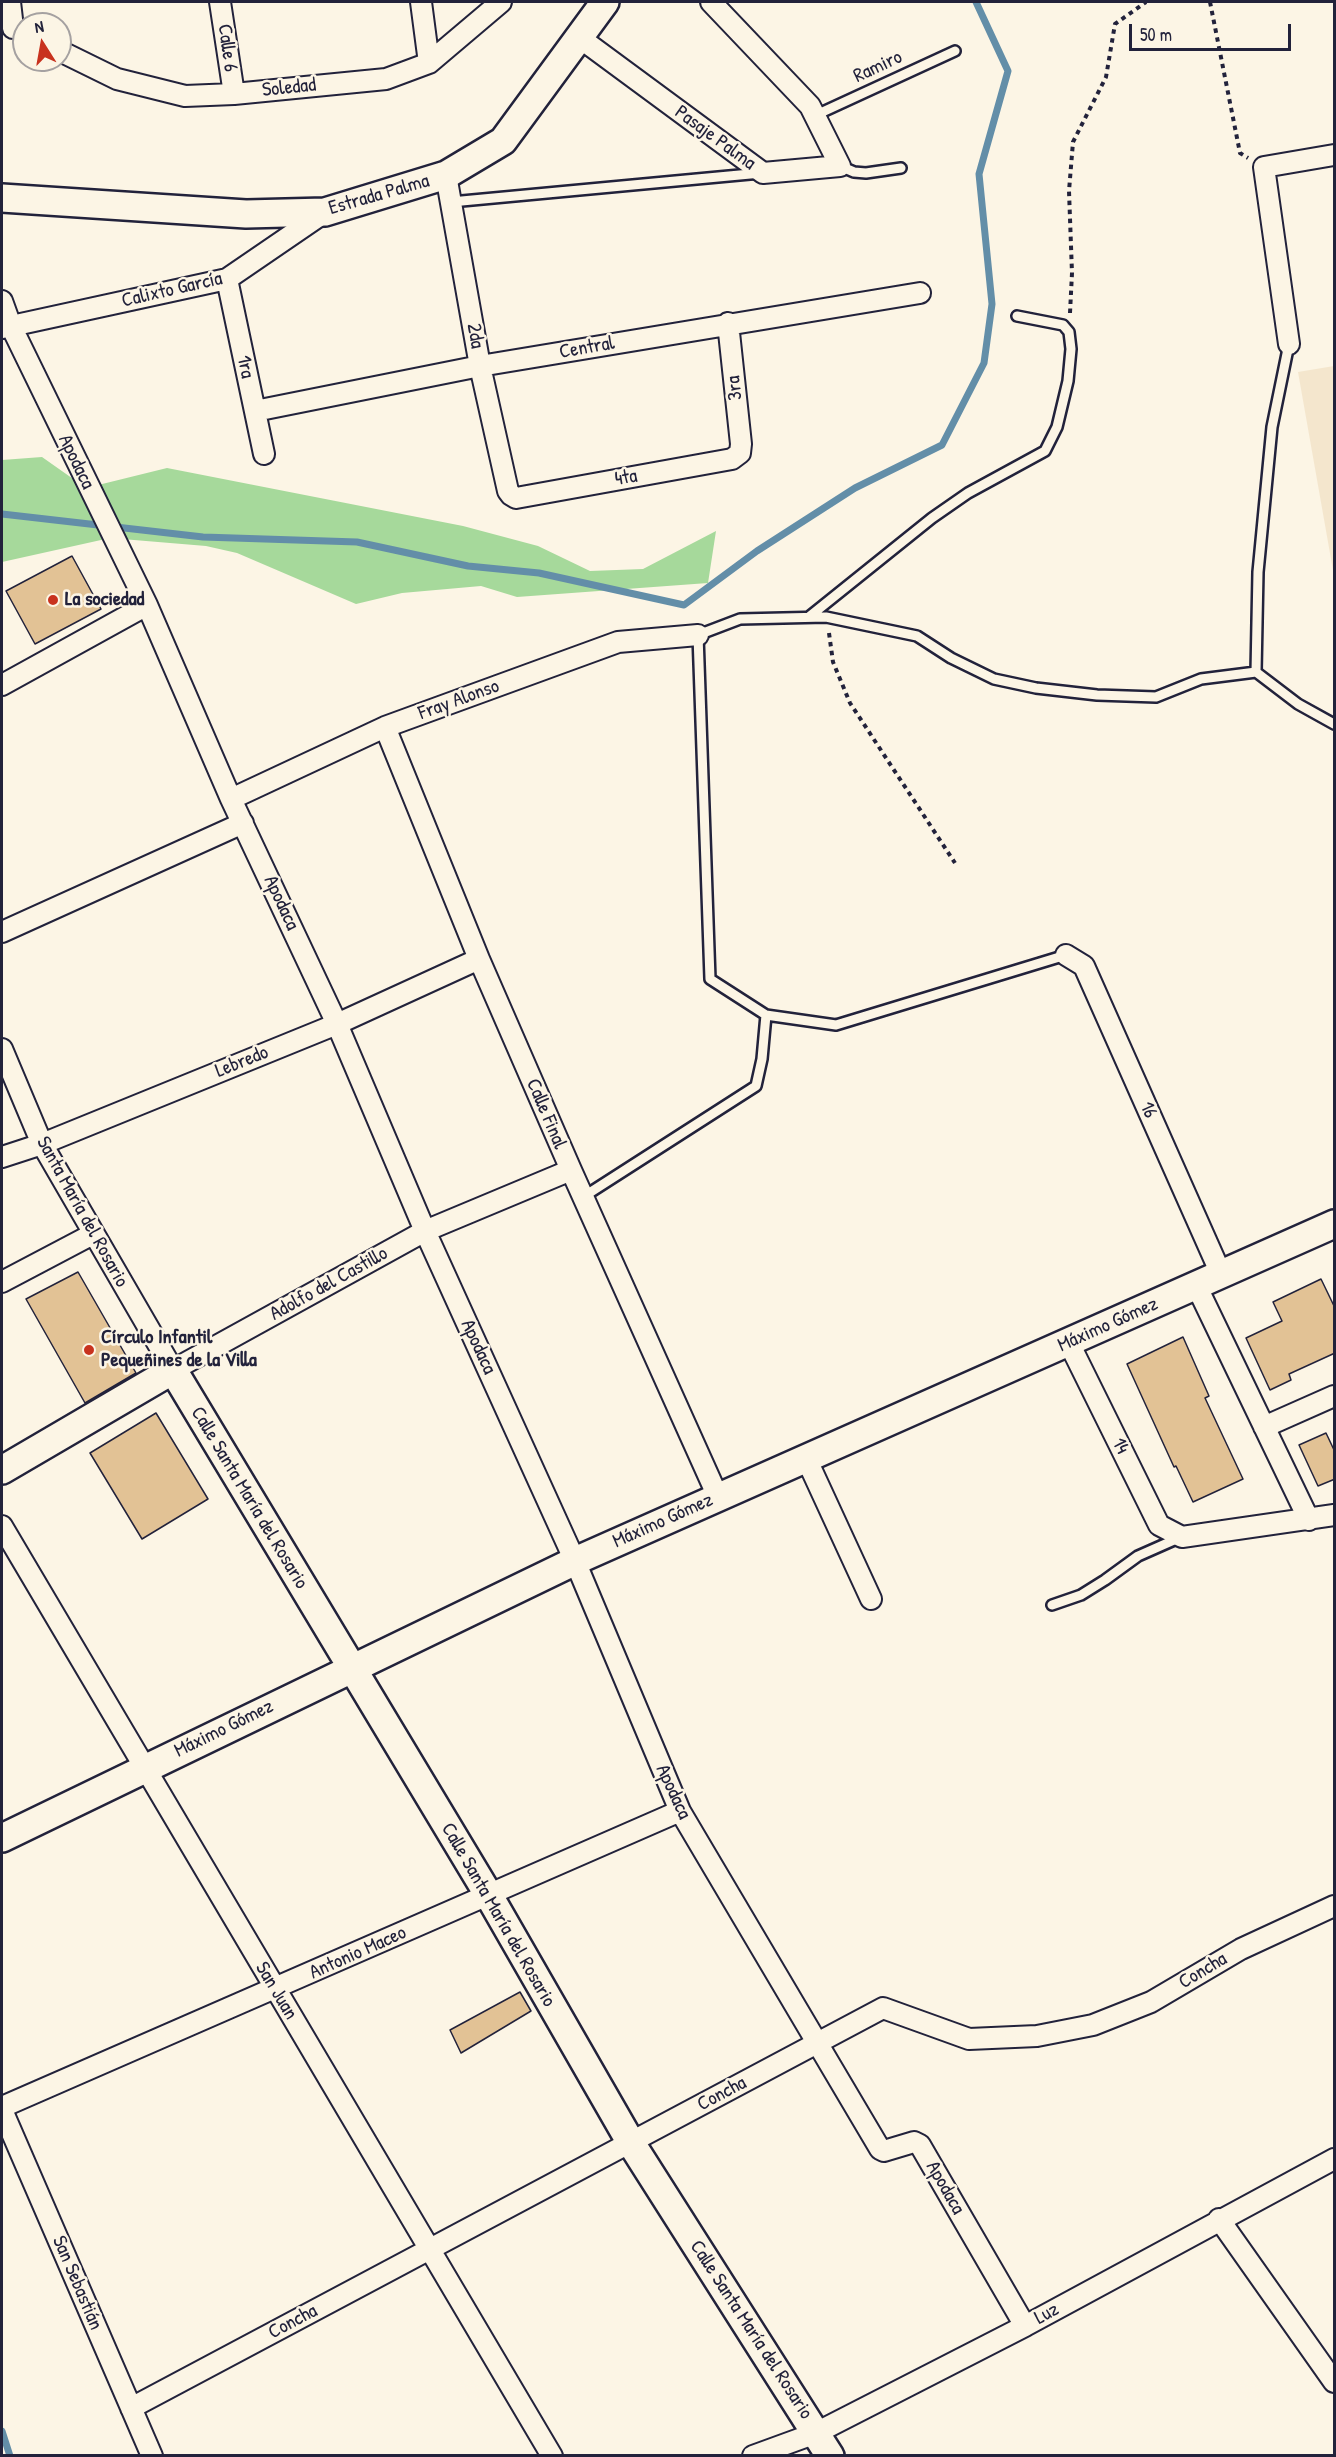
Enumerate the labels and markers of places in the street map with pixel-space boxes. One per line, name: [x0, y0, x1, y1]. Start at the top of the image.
place label: La sociedad: [65, 588, 144, 612]
marker: La sociedad: [46, 593, 60, 607]
place label: Círculo Infantil Pequeñines de la Villa: [101, 1326, 257, 1373]
marker: Círculo Infantil Pequeñines de la Villa: [82, 1343, 96, 1357]

